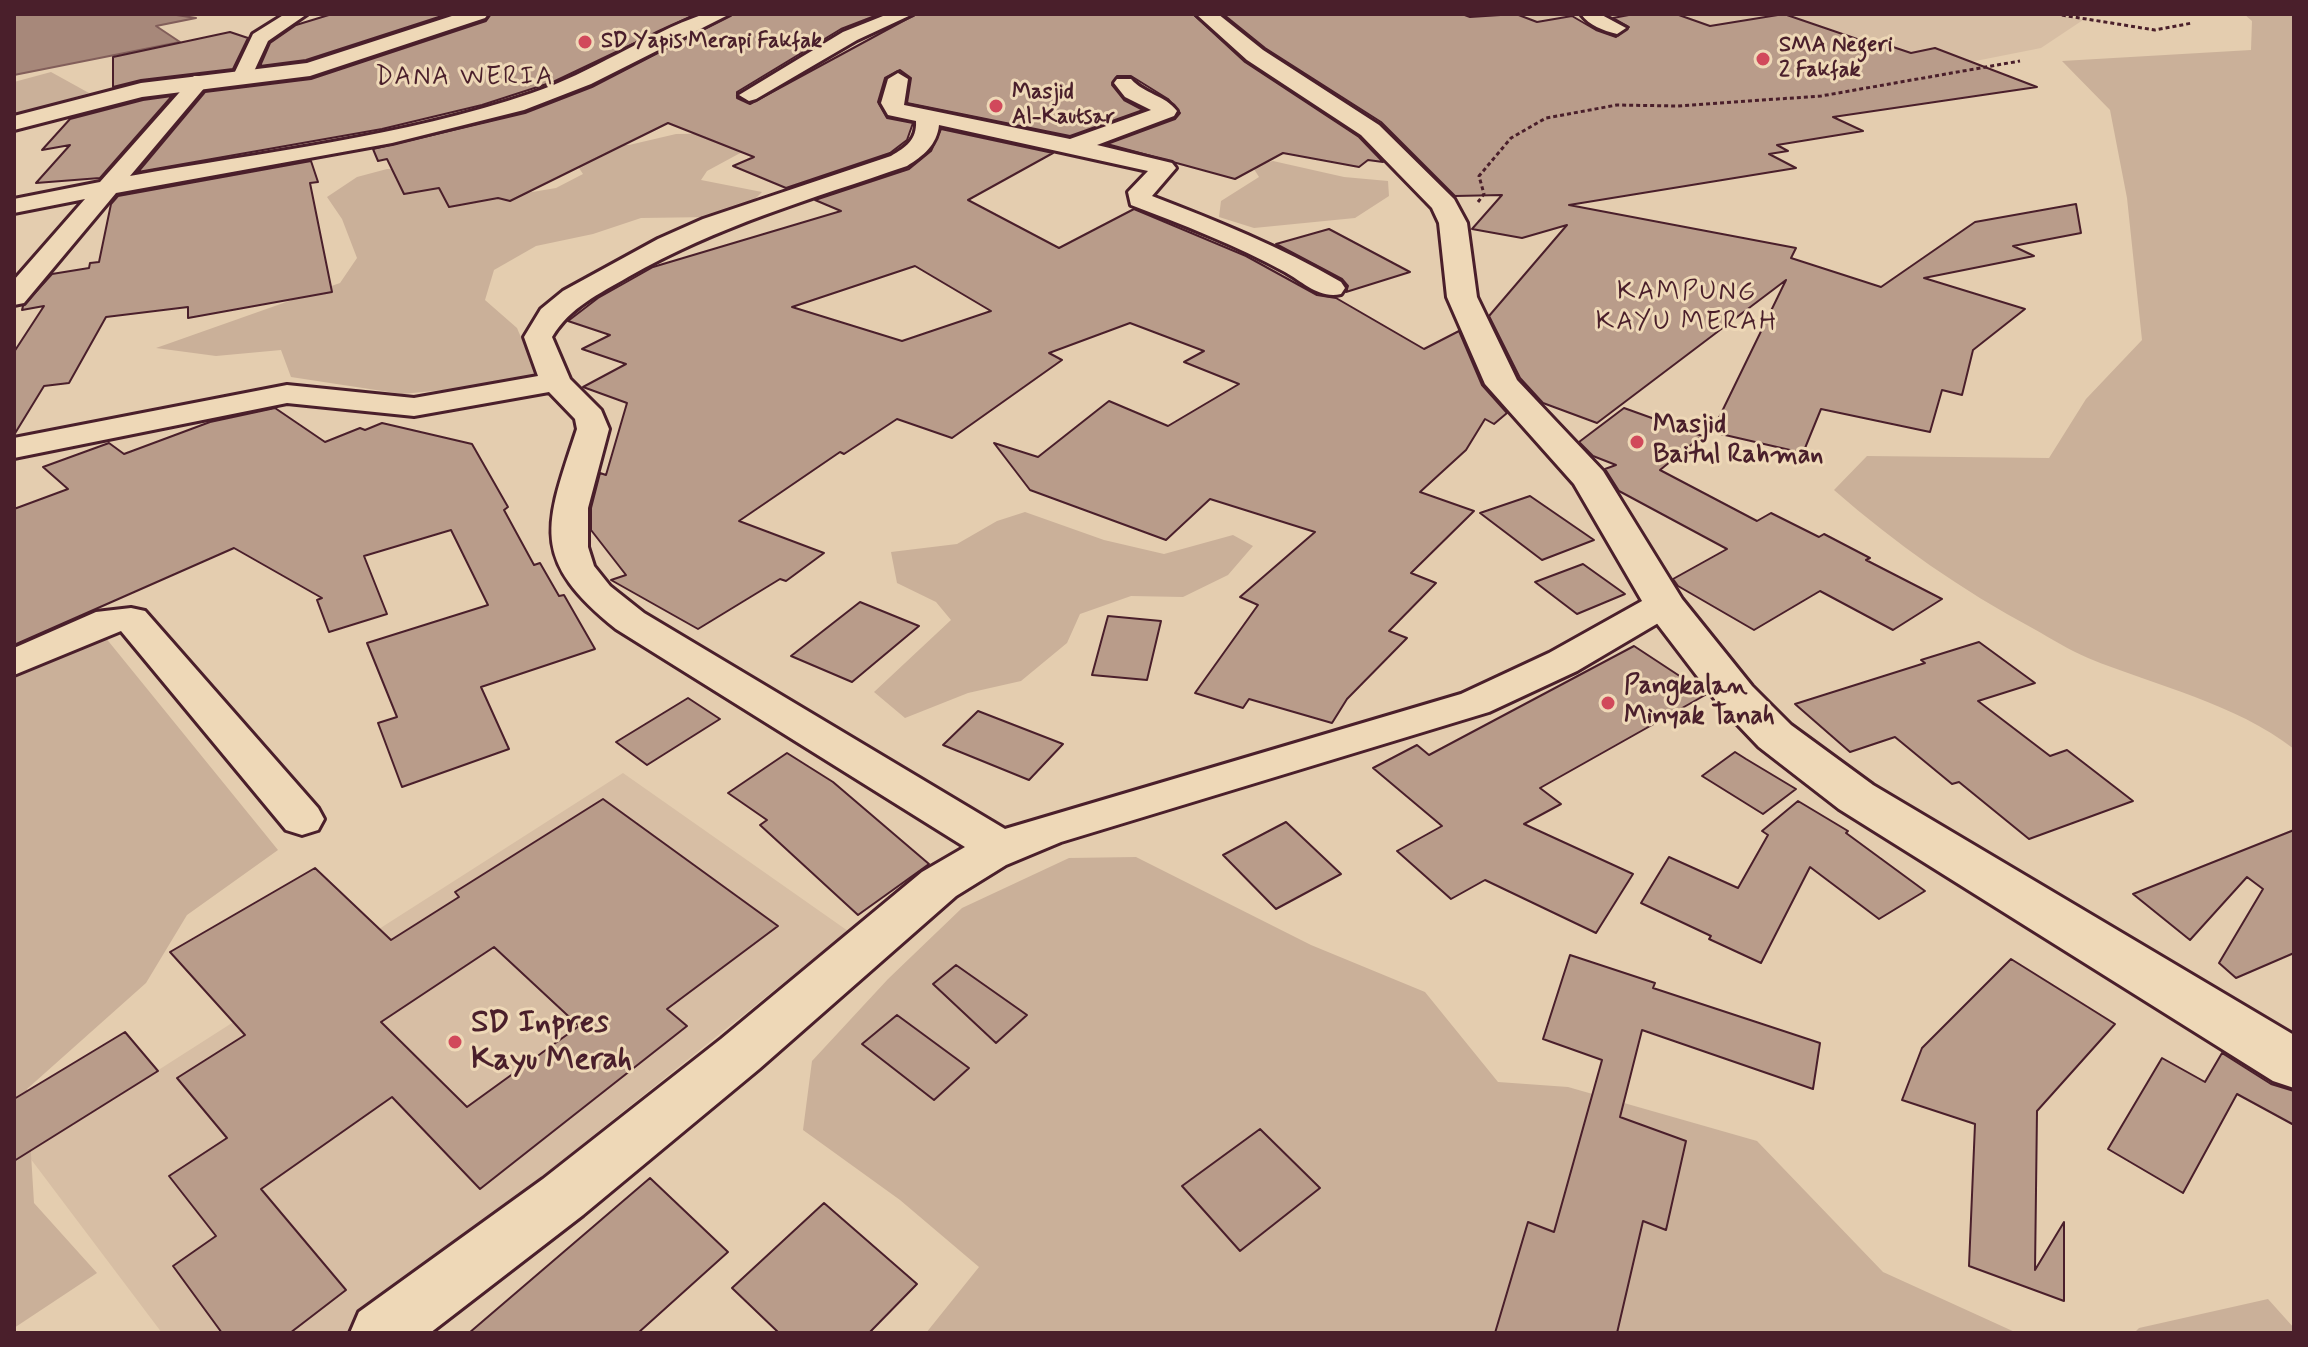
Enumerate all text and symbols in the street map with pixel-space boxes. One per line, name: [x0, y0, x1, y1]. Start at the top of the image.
place label: SD Yapis Merapi Fakfak: [601, 29, 822, 55]
marker: SD Yapis Merapi Fakfak: [576, 33, 594, 51]
place label: SMA Negeri 2 Fakfak: [1779, 33, 1892, 84]
marker: SMA Negeri 2 Fakfak: [1754, 50, 1772, 68]
district label: DANA WERIA: [375, 63, 555, 95]
place label: Masjid Al-Kautsar: [1012, 80, 1115, 132]
marker: Masjid Al-Kautsar: [987, 97, 1005, 115]
district label: KAMPUNG KAYU MERAH: [1598, 278, 1776, 340]
place label: Masjid Baitul Rahman: [1653, 411, 1823, 472]
marker: Masjid Baitul Rahman: [1628, 433, 1646, 451]
place label: Pangkalan Minyak Tanah: [1624, 672, 1775, 734]
marker: Pangkalan Minyak Tanah: [1599, 694, 1617, 712]
place label: SD Inpres Kayu Merah: [471, 1005, 632, 1080]
marker: SD Inpres Kayu Merah: [446, 1033, 464, 1051]

